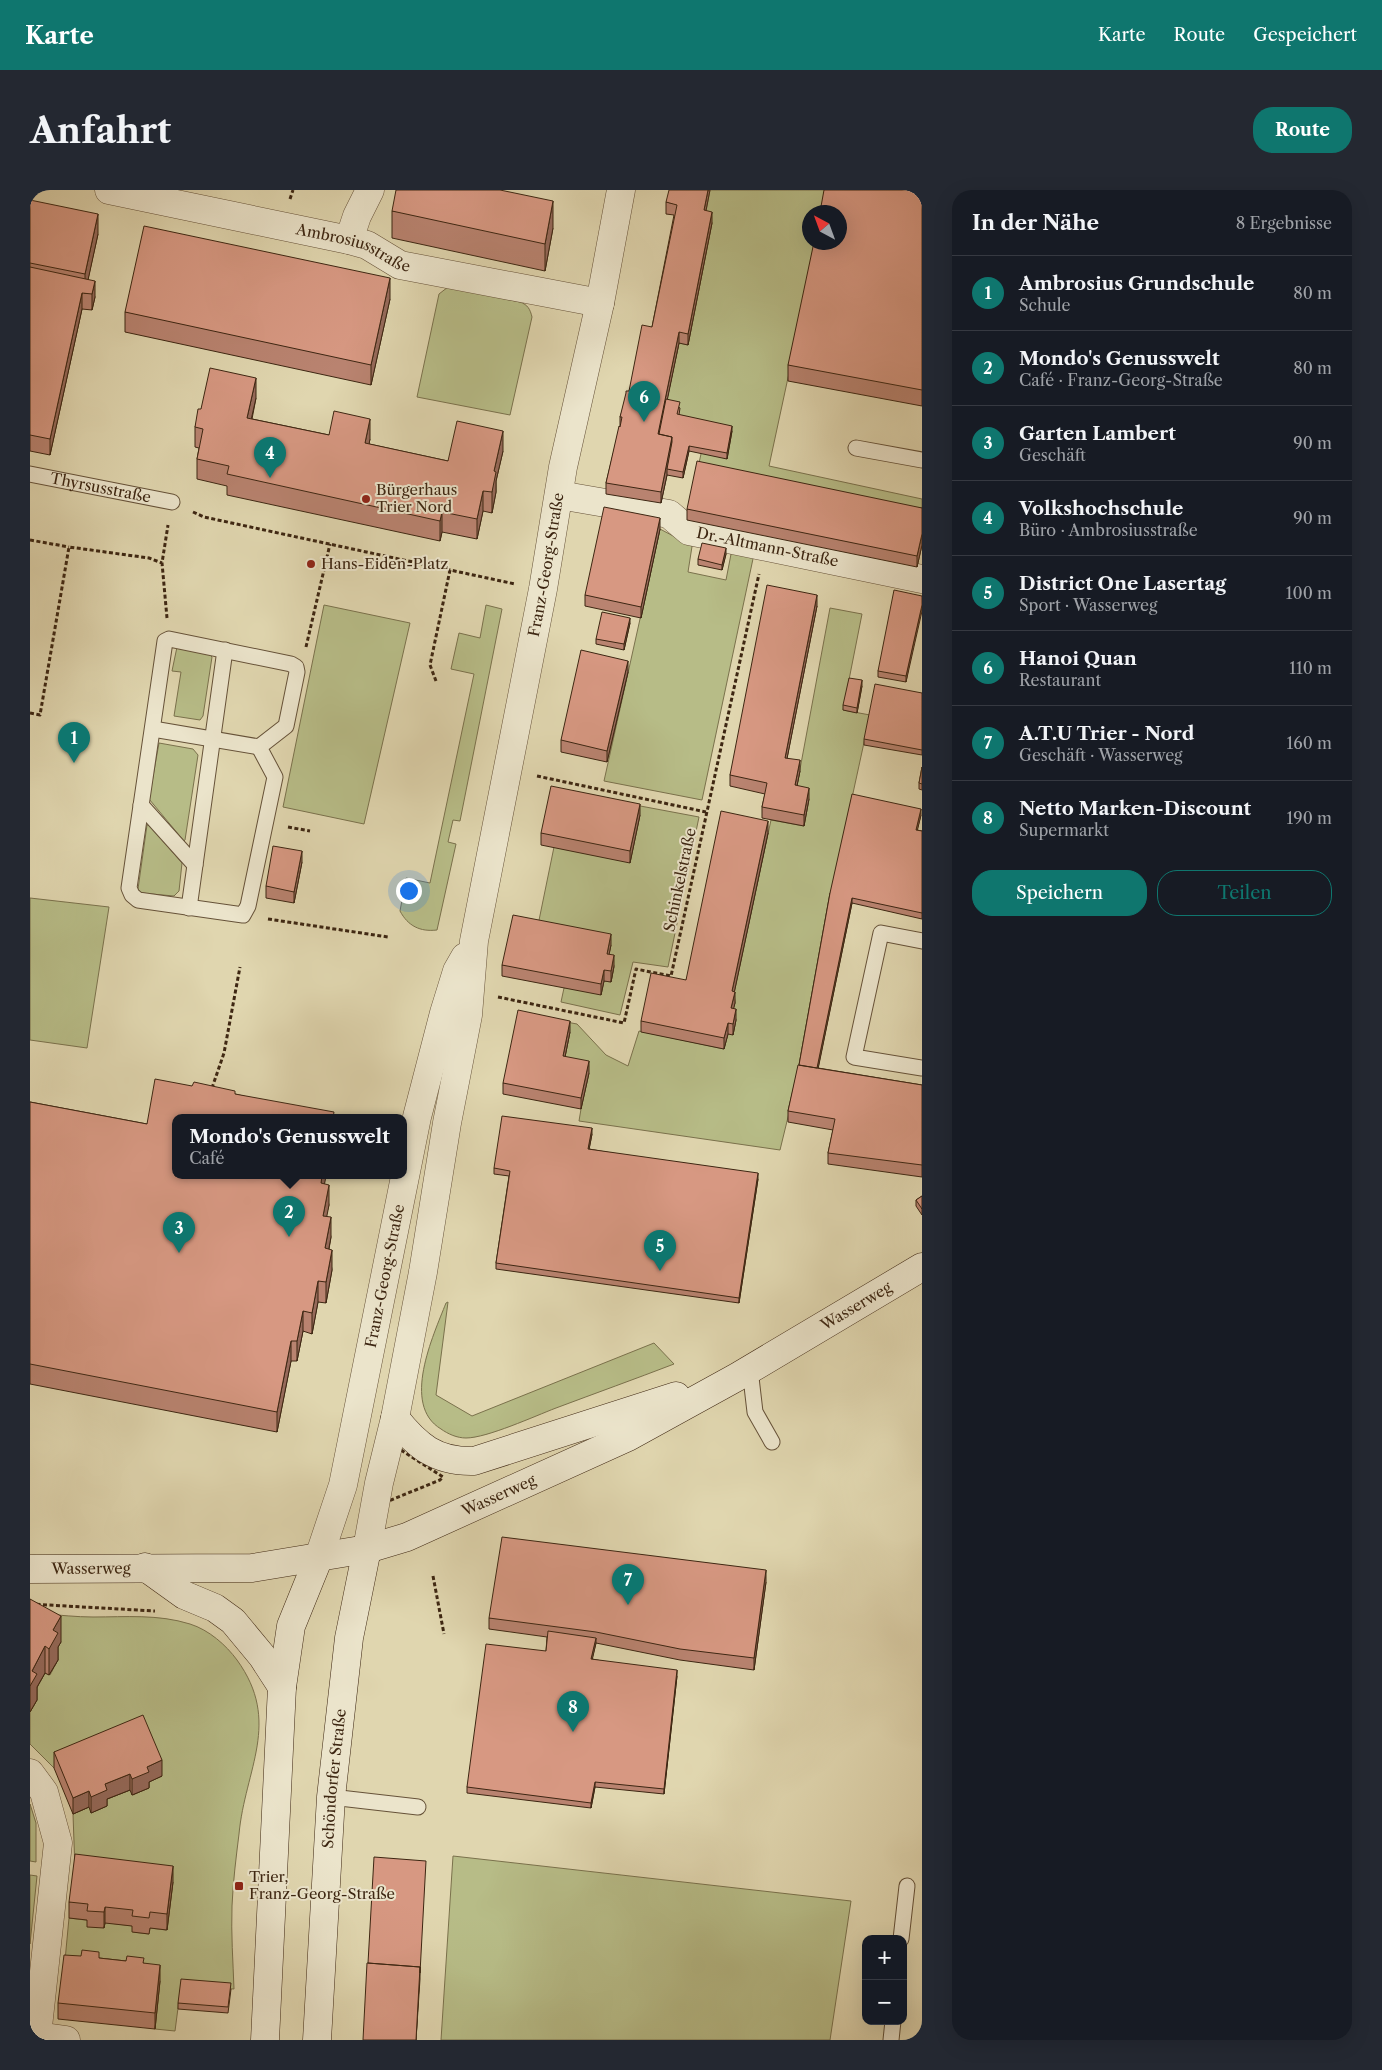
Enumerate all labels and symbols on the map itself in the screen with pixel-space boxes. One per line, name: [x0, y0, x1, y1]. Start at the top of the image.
north arrow: [802, 205, 847, 250]
street label: Ambrosiusstraße: [294, 219, 412, 276]
pin: 6: [628, 381, 660, 422]
pin: 4: [254, 437, 286, 478]
street label: Thyrsusstraße: [49, 468, 153, 507]
place label: Bürgerhaus Trier Nord: [376, 480, 457, 516]
street label: Franz-Georg-Straße: [524, 491, 568, 638]
marker: Bürgerhaus Trier Nord: [360, 493, 372, 505]
street label: Dr.-Altmann-Straße: [695, 523, 840, 571]
place label: Hans-Eiden-Platz: [321, 554, 448, 573]
marker: Hans-Eiden-Platz: [305, 558, 317, 570]
pin: 1: [58, 722, 90, 763]
street label: Schinkelstraße: [659, 826, 700, 934]
your location: [396, 878, 422, 904]
pin: 2: [273, 1196, 305, 1237]
street label: Franz-Georg-Straße: [361, 1203, 408, 1349]
pin: 3: [163, 1212, 195, 1253]
pin: 5: [644, 1230, 676, 1271]
street label: Wasserweg: [816, 1277, 895, 1335]
street label: Wasserweg: [458, 1470, 539, 1520]
street label: Wasserweg: [50, 1559, 131, 1578]
pin: 7: [612, 1564, 644, 1605]
pin: 8: [557, 1691, 589, 1732]
street label: Schöndorfer Straße: [318, 1708, 350, 1849]
place label: Trier, Franz-Georg-Straße: [249, 1867, 395, 1903]
marker: Trier, Franz-Georg-Straße: [233, 1880, 245, 1892]

